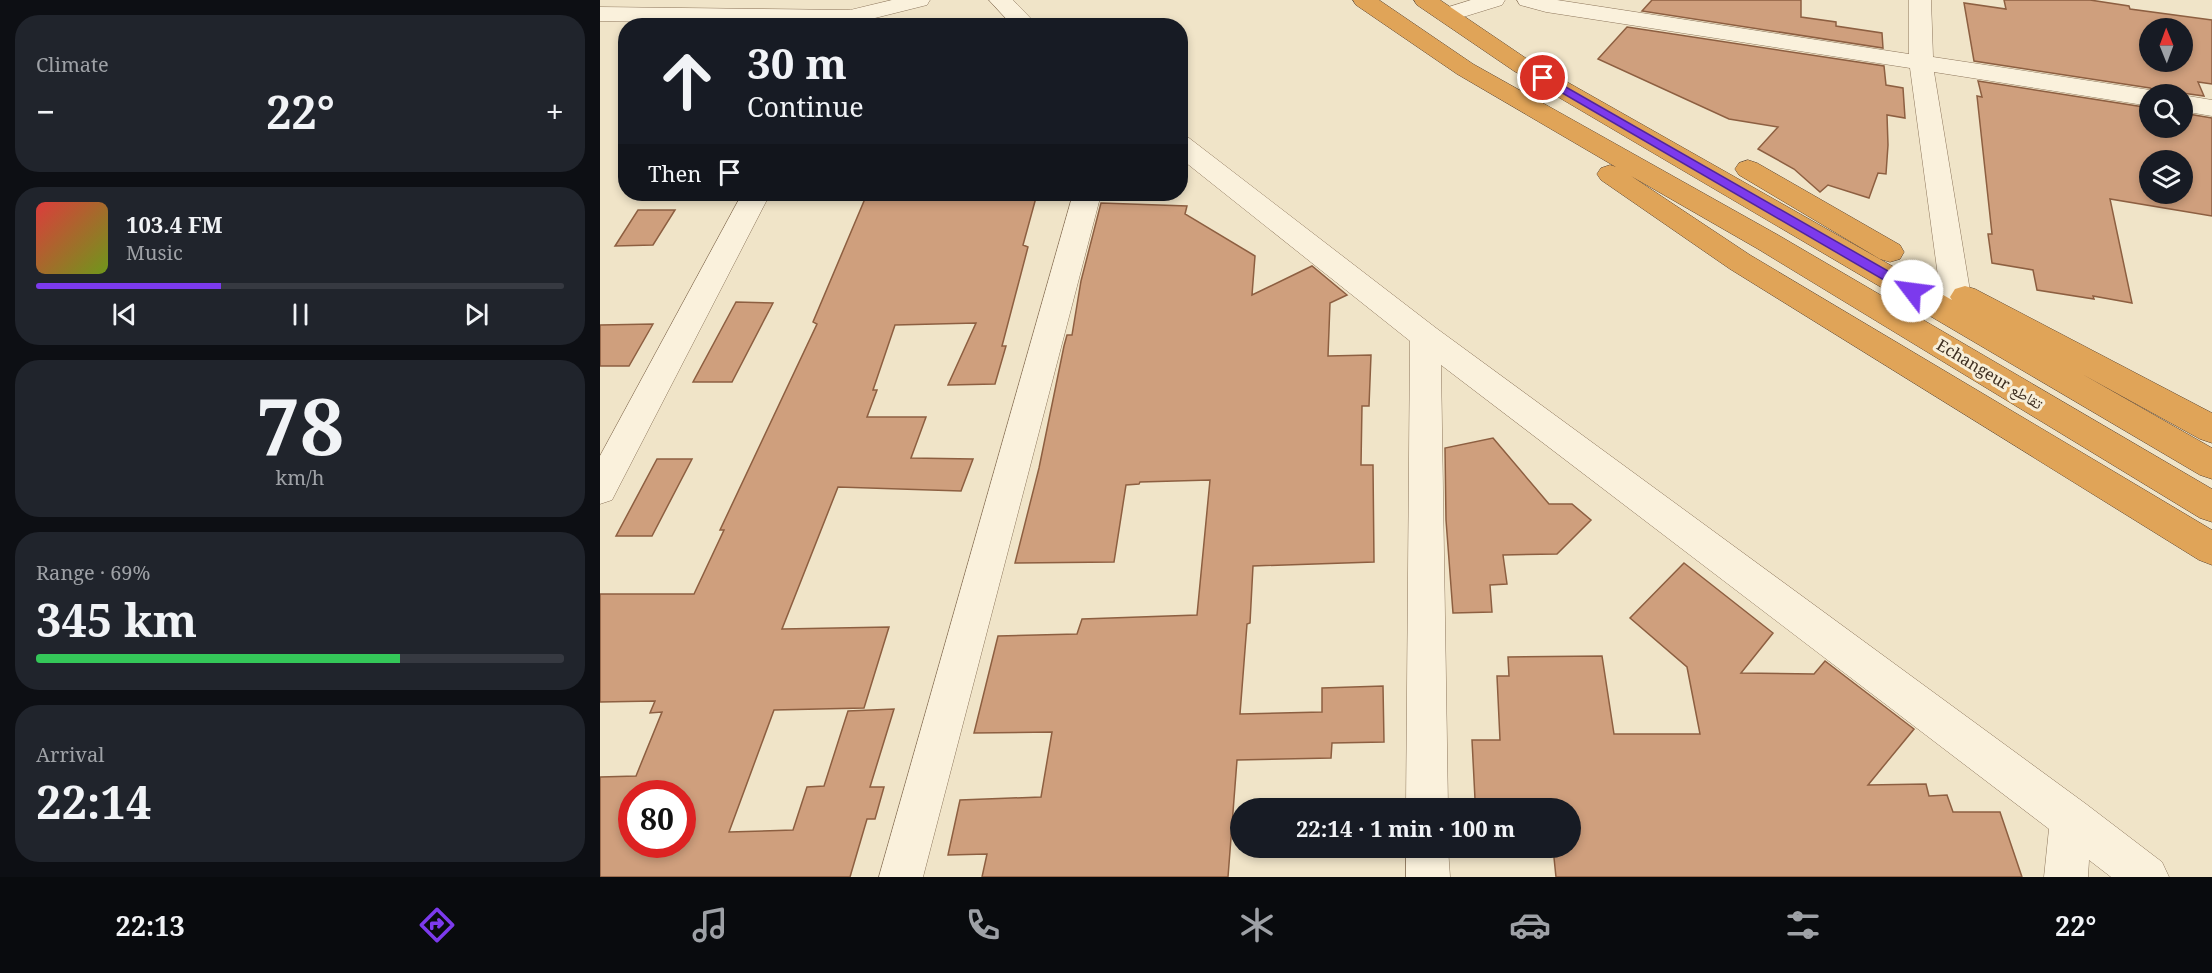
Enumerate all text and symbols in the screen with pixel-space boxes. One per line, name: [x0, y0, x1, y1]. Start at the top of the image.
north arrow: [2139, 18, 2193, 72]
map controls: [2139, 18, 2193, 204]
text: 30 m: [747, 34, 847, 91]
icon: ahead: [648, 42, 726, 120]
text: Climate: [36, 51, 109, 78]
pin: [1517, 52, 1568, 103]
icon: arrive: [1526, 61, 1559, 94]
text: 22°: [266, 81, 335, 142]
button: search: [2139, 84, 2193, 138]
text: Continue: [747, 88, 864, 125]
text: −: [36, 89, 55, 134]
text: +: [546, 89, 564, 134]
button: layers: [2139, 150, 2193, 204]
icon: arrive: [713, 156, 746, 189]
text: Then: [648, 158, 701, 188]
text: 103.4 FM: [126, 209, 223, 239]
text: Music: [126, 239, 183, 266]
position arrow: [1880, 259, 1944, 323]
icon: previous: [108, 298, 141, 331]
icon: pause: [284, 298, 317, 331]
icon: next: [460, 298, 493, 331]
street label: Echangeur تقاطع: [1933, 334, 2047, 415]
text: 78: [256, 372, 344, 478]
text: km/h: [275, 464, 325, 491]
text: Range · 69%: [36, 559, 150, 586]
text: 345 km: [36, 589, 197, 650]
text: Arrival: [36, 741, 104, 768]
text: 22:14: [36, 771, 151, 832]
speed limit sign: 80: [618, 780, 696, 858]
text: 22:14 · 1 min · 100 m: [1296, 813, 1515, 843]
icon: directions: [416, 904, 458, 946]
icon: music: [689, 904, 731, 946]
icon: phone: [962, 904, 1004, 946]
icon: climate: [1236, 904, 1278, 946]
icon: car: [1509, 904, 1551, 946]
icon: filters: [1782, 904, 1824, 946]
text: 22:13: [116, 907, 185, 944]
text: 22°: [2055, 907, 2096, 944]

